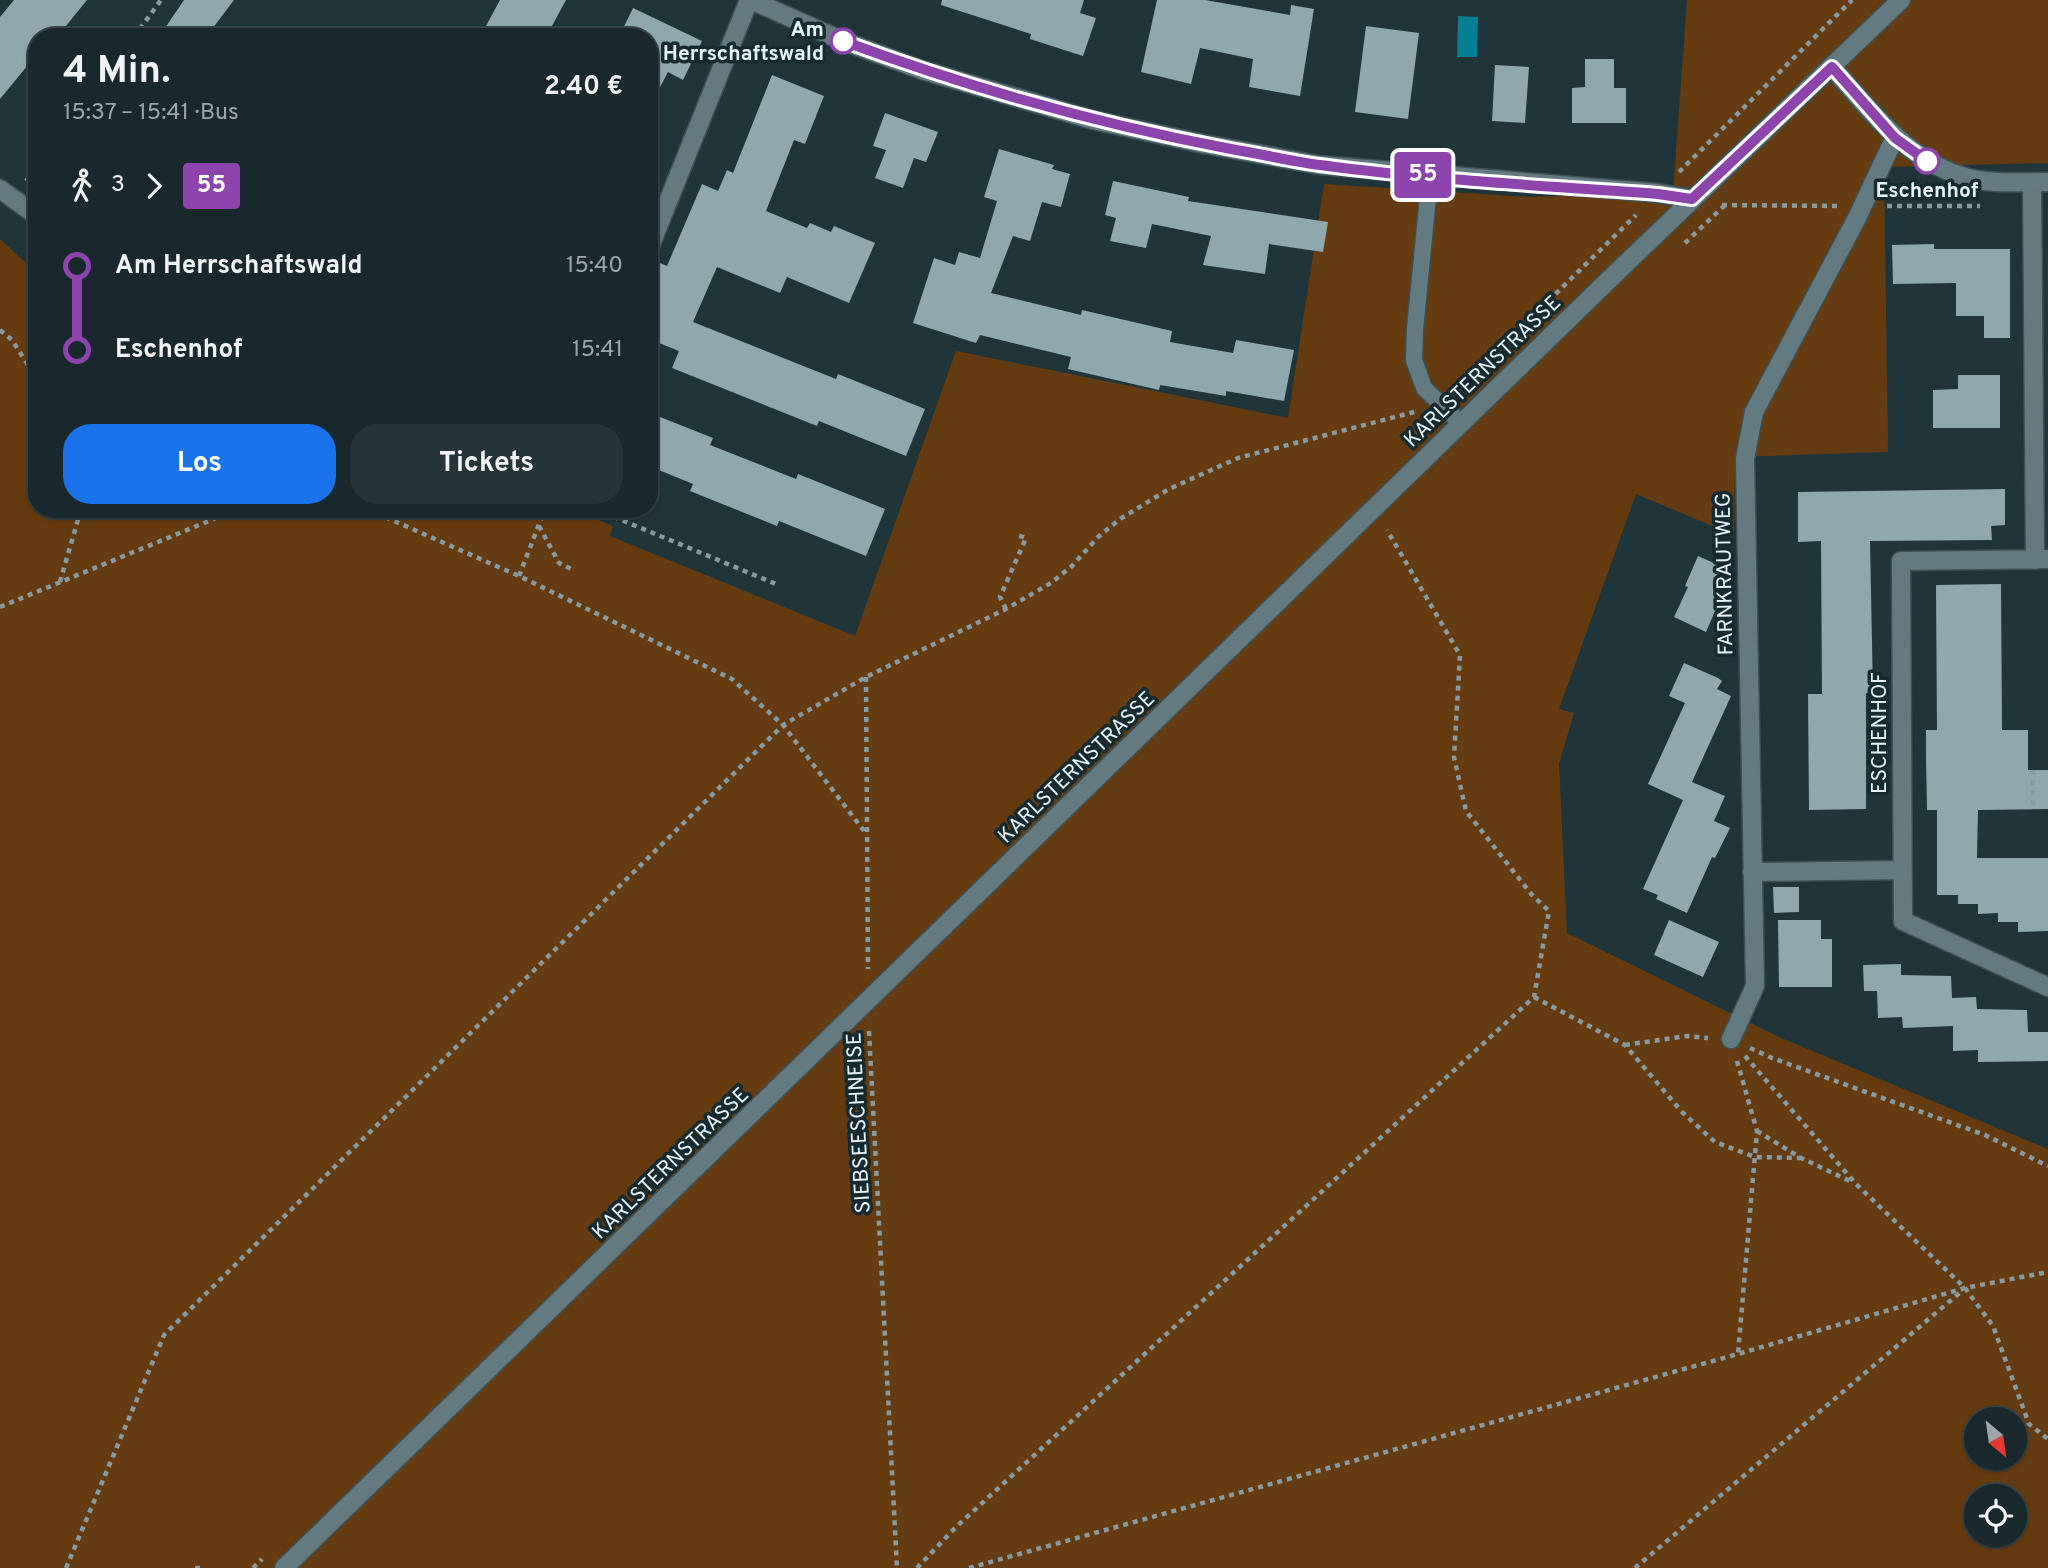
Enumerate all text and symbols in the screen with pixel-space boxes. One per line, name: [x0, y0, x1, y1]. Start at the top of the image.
place label: Am Herrschaftswald: [663, 17, 824, 68]
marker: Am Herrschaftswald: [830, 28, 856, 54]
text: 4 Min.: [63, 48, 170, 97]
text: 2.40 €: [544, 71, 623, 104]
text: 15:37 – 15:41 · Bus: [63, 99, 239, 128]
marker: Eschenhof: [1914, 148, 1940, 174]
line badge: 55: [1392, 152, 1454, 198]
text: 55: [1408, 160, 1438, 190]
icon: walk: [63, 167, 101, 205]
icon: forward: [135, 167, 173, 205]
text: 3: [111, 171, 125, 200]
text: 55: [197, 171, 226, 201]
place label: Eschenhof: [1876, 178, 1979, 205]
text: Am Herrschaftswald: [115, 250, 363, 283]
text: 15:40: [566, 252, 623, 281]
street label: KARLSTERNSTRASSE: [1399, 290, 1567, 454]
text: Eschenhof: [115, 334, 242, 367]
text: 15:41: [572, 336, 623, 365]
button: Los: [63, 424, 336, 504]
button: Tickets: [350, 424, 623, 504]
street label: FARNKRAUTWEG: [1711, 492, 1740, 656]
street label: ESCHENHOF: [1867, 672, 1894, 794]
street label: KARLSTERNSTRASSE: [993, 686, 1161, 850]
street label: SIEBSEESCHNEISE: [841, 1032, 878, 1214]
street label: KARLSTERNSTRASSE: [587, 1082, 755, 1246]
north arrow: [1964, 1407, 2026, 1470]
map controls: [1964, 1407, 2027, 1547]
button: locate: [1964, 1484, 2027, 1547]

